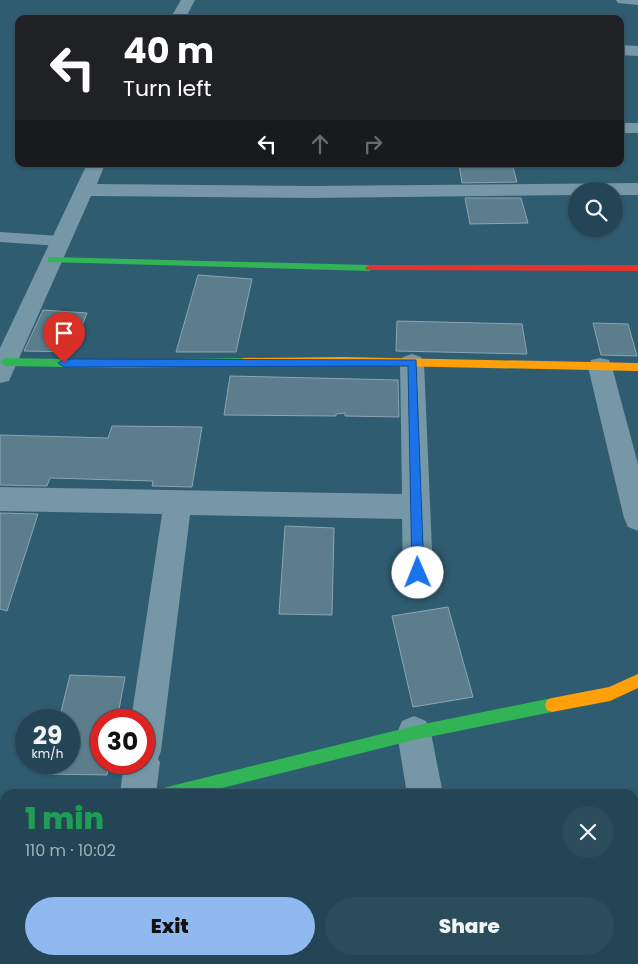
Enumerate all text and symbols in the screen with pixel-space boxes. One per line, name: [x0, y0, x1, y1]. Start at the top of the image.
text: 40 m: [123, 26, 214, 75]
icon: left: [40, 35, 105, 100]
text: Turn left: [123, 73, 211, 104]
icon: left: [253, 130, 281, 158]
icon: ahead: [306, 130, 334, 158]
icon: right: [359, 130, 387, 158]
map controls: [568, 182, 623, 237]
button: search: [568, 182, 623, 237]
pin: [43, 312, 85, 363]
icon: arrive: [50, 319, 78, 347]
position arrow: [391, 546, 443, 598]
speed limit sign: 30: [90, 709, 155, 774]
text: 29: [33, 718, 62, 753]
text: km/h: [32, 745, 63, 762]
text: 1 min: [25, 797, 104, 840]
button: close: [562, 806, 614, 858]
text: 110 m · 10:02: [25, 839, 116, 862]
button: Exit: [25, 897, 315, 955]
button: Share: [325, 897, 614, 955]

